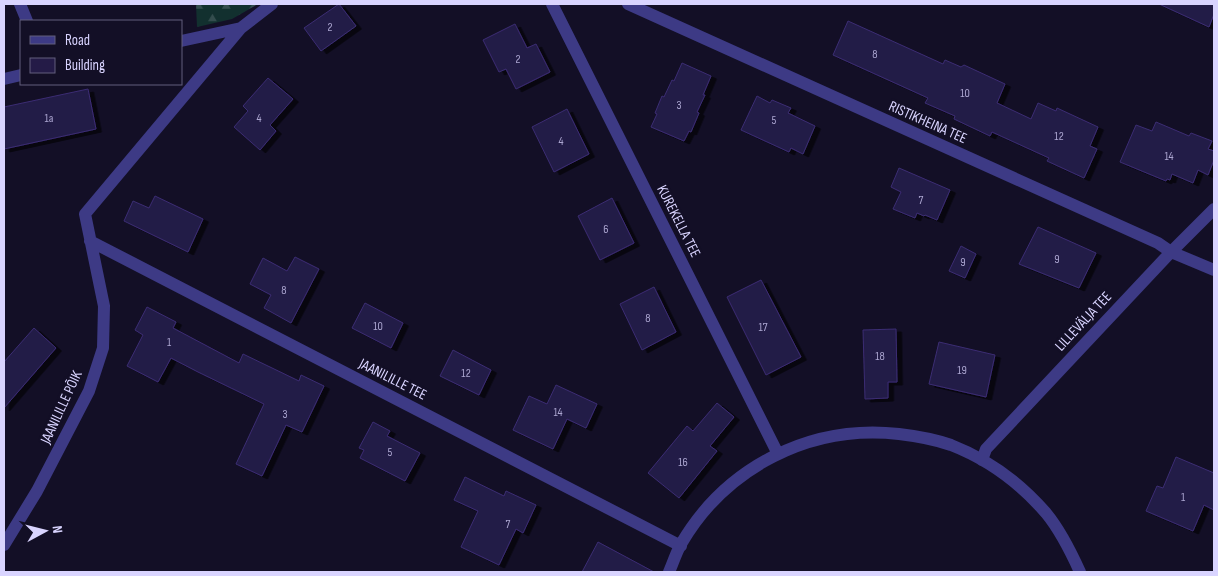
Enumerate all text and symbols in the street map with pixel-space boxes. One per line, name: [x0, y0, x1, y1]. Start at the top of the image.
legend: [20, 20, 182, 85]
house number: 2: [328, 20, 333, 35]
text: Road: [65, 31, 90, 50]
house number: 8: [872, 47, 878, 62]
house number: 2: [516, 52, 521, 67]
text: Building: [65, 56, 105, 75]
house number: 10: [960, 86, 970, 101]
street label: RISTIKHEINA TEE: [886, 97, 970, 148]
house number: 3: [676, 98, 682, 113]
house number: 1a: [45, 111, 54, 126]
house number: 4: [256, 111, 262, 126]
house number: 5: [772, 113, 777, 128]
house number: 12: [1054, 129, 1064, 144]
house number: 4: [558, 134, 564, 149]
house number: 14: [1164, 149, 1174, 164]
street label: KUREKELLA TEE: [652, 182, 705, 261]
house number: 7: [919, 193, 924, 208]
house number: 6: [603, 222, 609, 237]
house number: 9: [1054, 252, 1060, 267]
house number: 9: [960, 255, 966, 270]
house number: 8: [281, 283, 287, 298]
street label: LILLEVÄLJA TEE: [1051, 288, 1116, 355]
house number: 8: [645, 311, 651, 326]
house number: 10: [373, 319, 383, 334]
house number: 17: [759, 320, 768, 335]
house number: 1: [167, 335, 172, 350]
house number: 18: [875, 349, 885, 364]
street label: JAANILILLE TEE: [355, 354, 430, 405]
house number: 19: [957, 363, 967, 378]
house number: 12: [461, 366, 471, 381]
street label: JAANILILLE PÕIK: [36, 367, 87, 448]
house number: 14: [553, 405, 563, 420]
house number: 3: [282, 407, 288, 422]
house number: 5: [388, 445, 393, 460]
house number: 16: [678, 455, 688, 470]
house number: 1: [1181, 490, 1186, 505]
north arrow: [20, 506, 70, 556]
house number: 7: [506, 517, 511, 532]
text: N: [49, 525, 66, 534]

